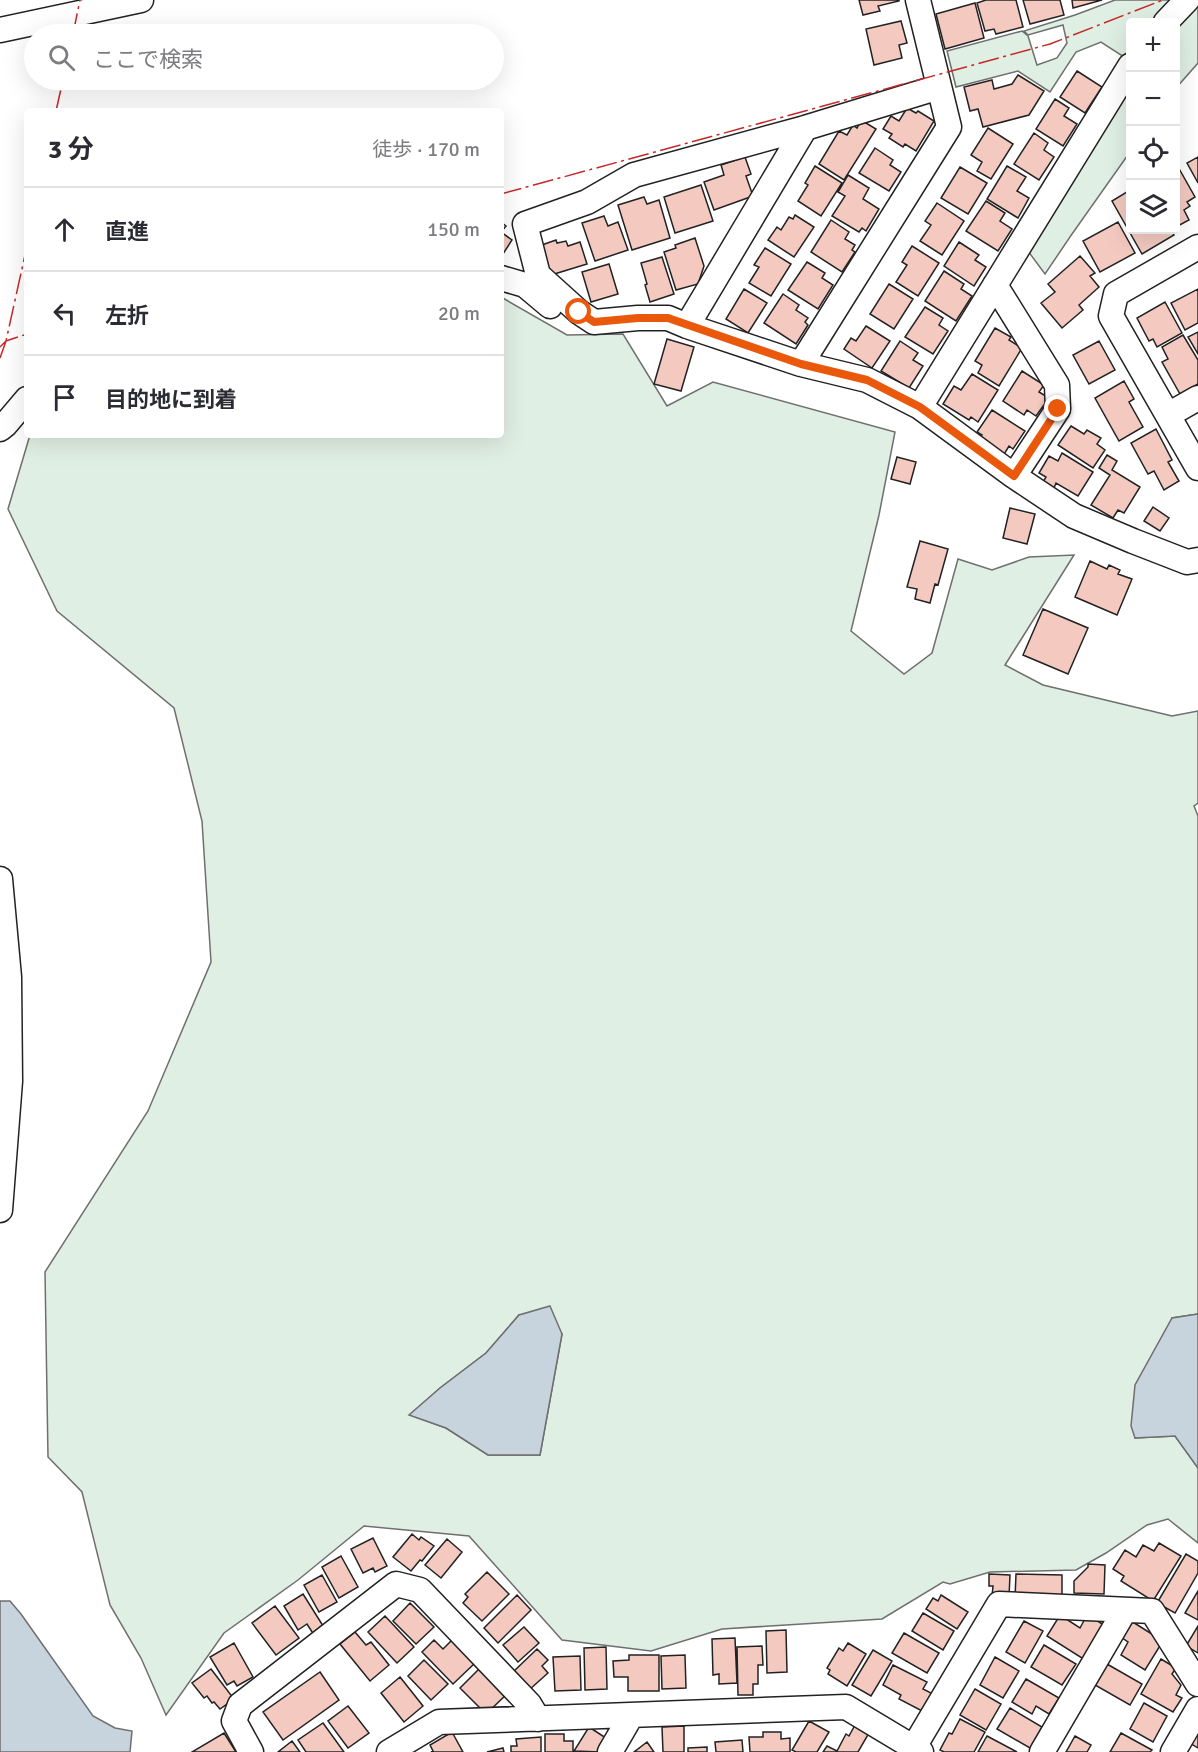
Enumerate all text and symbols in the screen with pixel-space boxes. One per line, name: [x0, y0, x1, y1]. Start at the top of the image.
map controls: [1126, 18, 1180, 234]
button: +: [1126, 18, 1180, 72]
search box: [24, 24, 504, 90]
icon: search: [45, 41, 78, 74]
text: ここで検索: [93, 46, 203, 73]
button: −: [1126, 72, 1180, 126]
button: locate: [1126, 126, 1180, 180]
text: 3 分: [48, 134, 94, 166]
text: 徒歩 · 170 m: [372, 137, 480, 162]
button: layers: [1126, 180, 1180, 234]
icon: ahead: [48, 213, 81, 246]
text: 150 m: [427, 217, 480, 242]
text: 直進: [105, 218, 149, 245]
icon: left: [48, 297, 81, 330]
route start: [565, 298, 591, 324]
text: 20 m: [438, 301, 480, 326]
text: 左折: [105, 302, 149, 329]
icon: arrive: [48, 381, 81, 414]
text: 目的地に到着: [105, 386, 237, 413]
route end: [1044, 395, 1070, 421]

